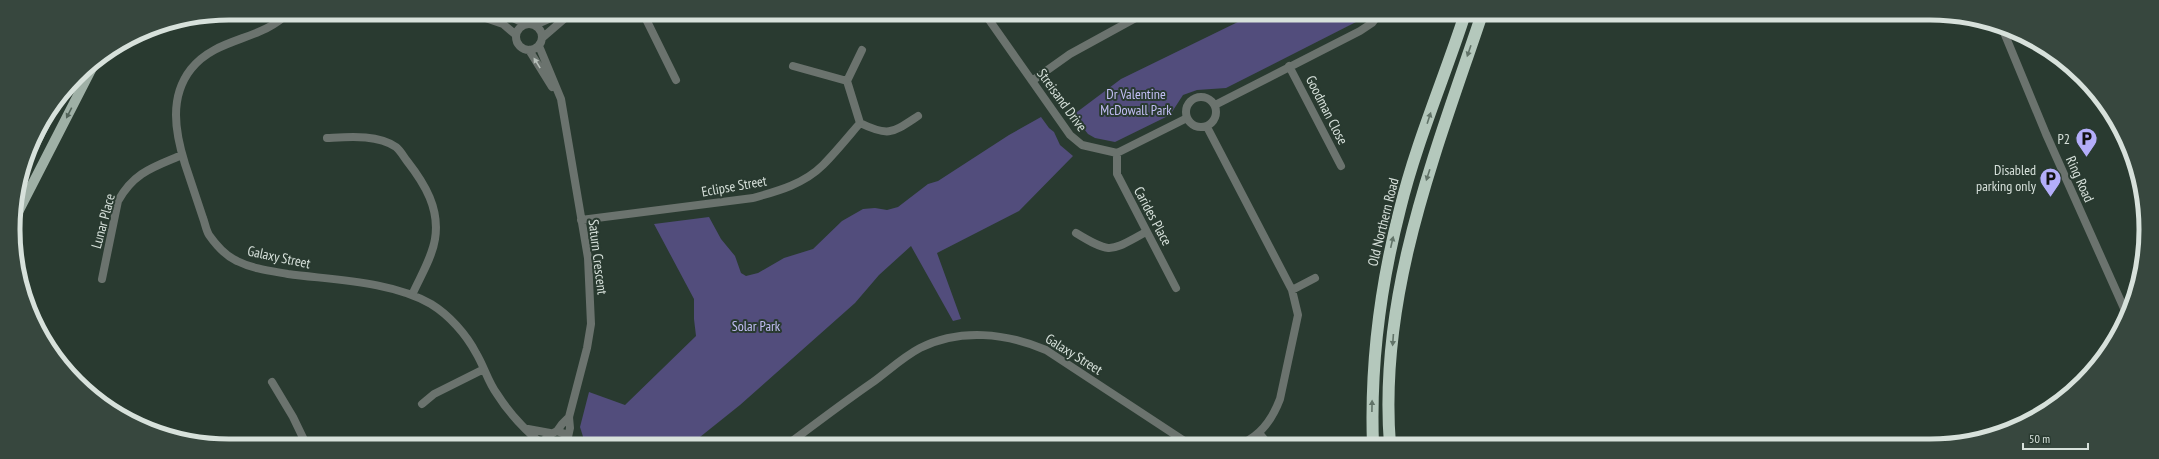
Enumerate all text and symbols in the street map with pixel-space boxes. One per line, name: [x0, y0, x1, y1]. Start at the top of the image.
one-way arrow: [1466, 46, 1472, 58]
one-way arrow: [533, 58, 541, 68]
street label: Streisand Drive: [1033, 65, 1091, 135]
street label: Goodman Close: [1302, 72, 1352, 148]
park label: Dr Valentine McDowall Park: [1100, 85, 1172, 119]
one-way arrow: [65, 107, 72, 119]
one-way arrow: [1426, 111, 1432, 123]
parking icon: P2: [2073, 126, 2099, 159]
place label: P2: [2057, 130, 2070, 148]
street label: Ring Road: [2062, 153, 2098, 205]
place label: Disabled parking only: [1976, 161, 2037, 195]
parking icon: Disabled parking only: [2038, 165, 2064, 198]
one-way arrow: [1425, 169, 1431, 181]
street label: Eclipse Street: [700, 171, 768, 201]
street label: Old Northern Road: [1363, 176, 1403, 268]
street label: Carides Place: [1130, 184, 1176, 249]
street label: Lunar Place: [87, 191, 119, 250]
street label: Saturn Crescent: [584, 218, 612, 296]
one-way arrow: [1390, 236, 1396, 248]
street label: Galaxy Street: [246, 242, 312, 272]
park label: Solar Park: [732, 317, 781, 335]
street label: Galaxy Street: [1042, 329, 1106, 379]
one-way arrow: [1389, 334, 1396, 346]
one-way arrow: [1369, 399, 1375, 412]
scale bar: [2023, 425, 2088, 451]
text: 50 m: [2029, 431, 2050, 446]

